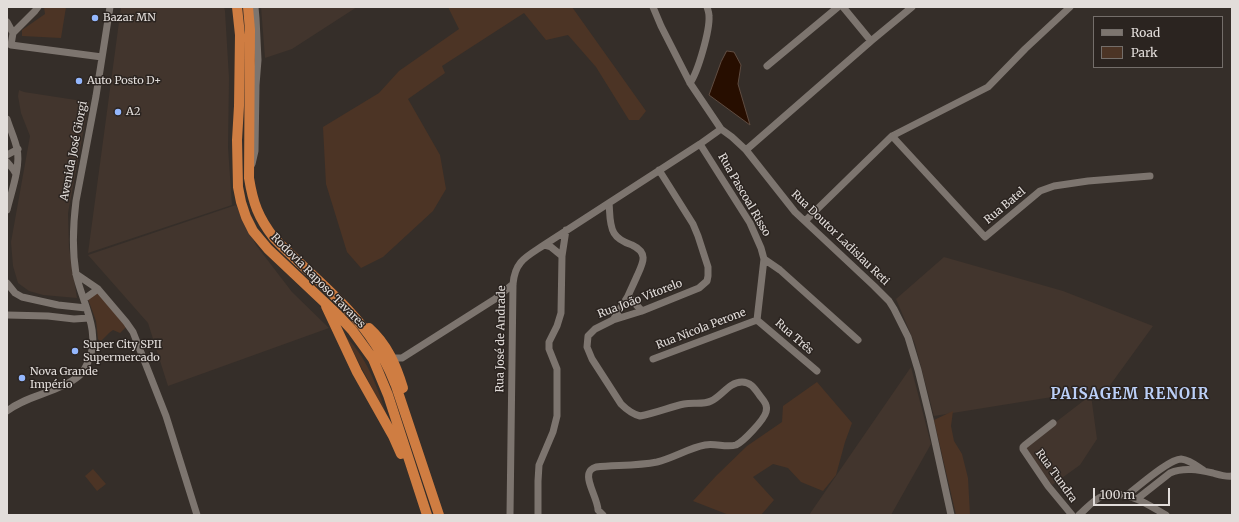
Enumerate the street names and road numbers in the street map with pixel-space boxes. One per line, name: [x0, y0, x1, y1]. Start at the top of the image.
street label: Avenida José Giorgi: [58, 100, 90, 202]
street label: Rua Pascoal Risso: [715, 151, 773, 239]
street label: Rua Batel: [982, 185, 1028, 227]
street label: Rua Doutor Ladislau Reti: [788, 188, 892, 288]
street label: Rodovia Raposo Tavares: [268, 231, 368, 331]
street label: Rua João Vitorelo: [596, 277, 684, 321]
street label: Rua José de Andrade: [493, 285, 509, 393]
street label: Rua Nicola Perone: [654, 306, 748, 352]
street label: Rua Três: [772, 317, 816, 357]
street label: Rua Tundra: [1032, 447, 1080, 505]

